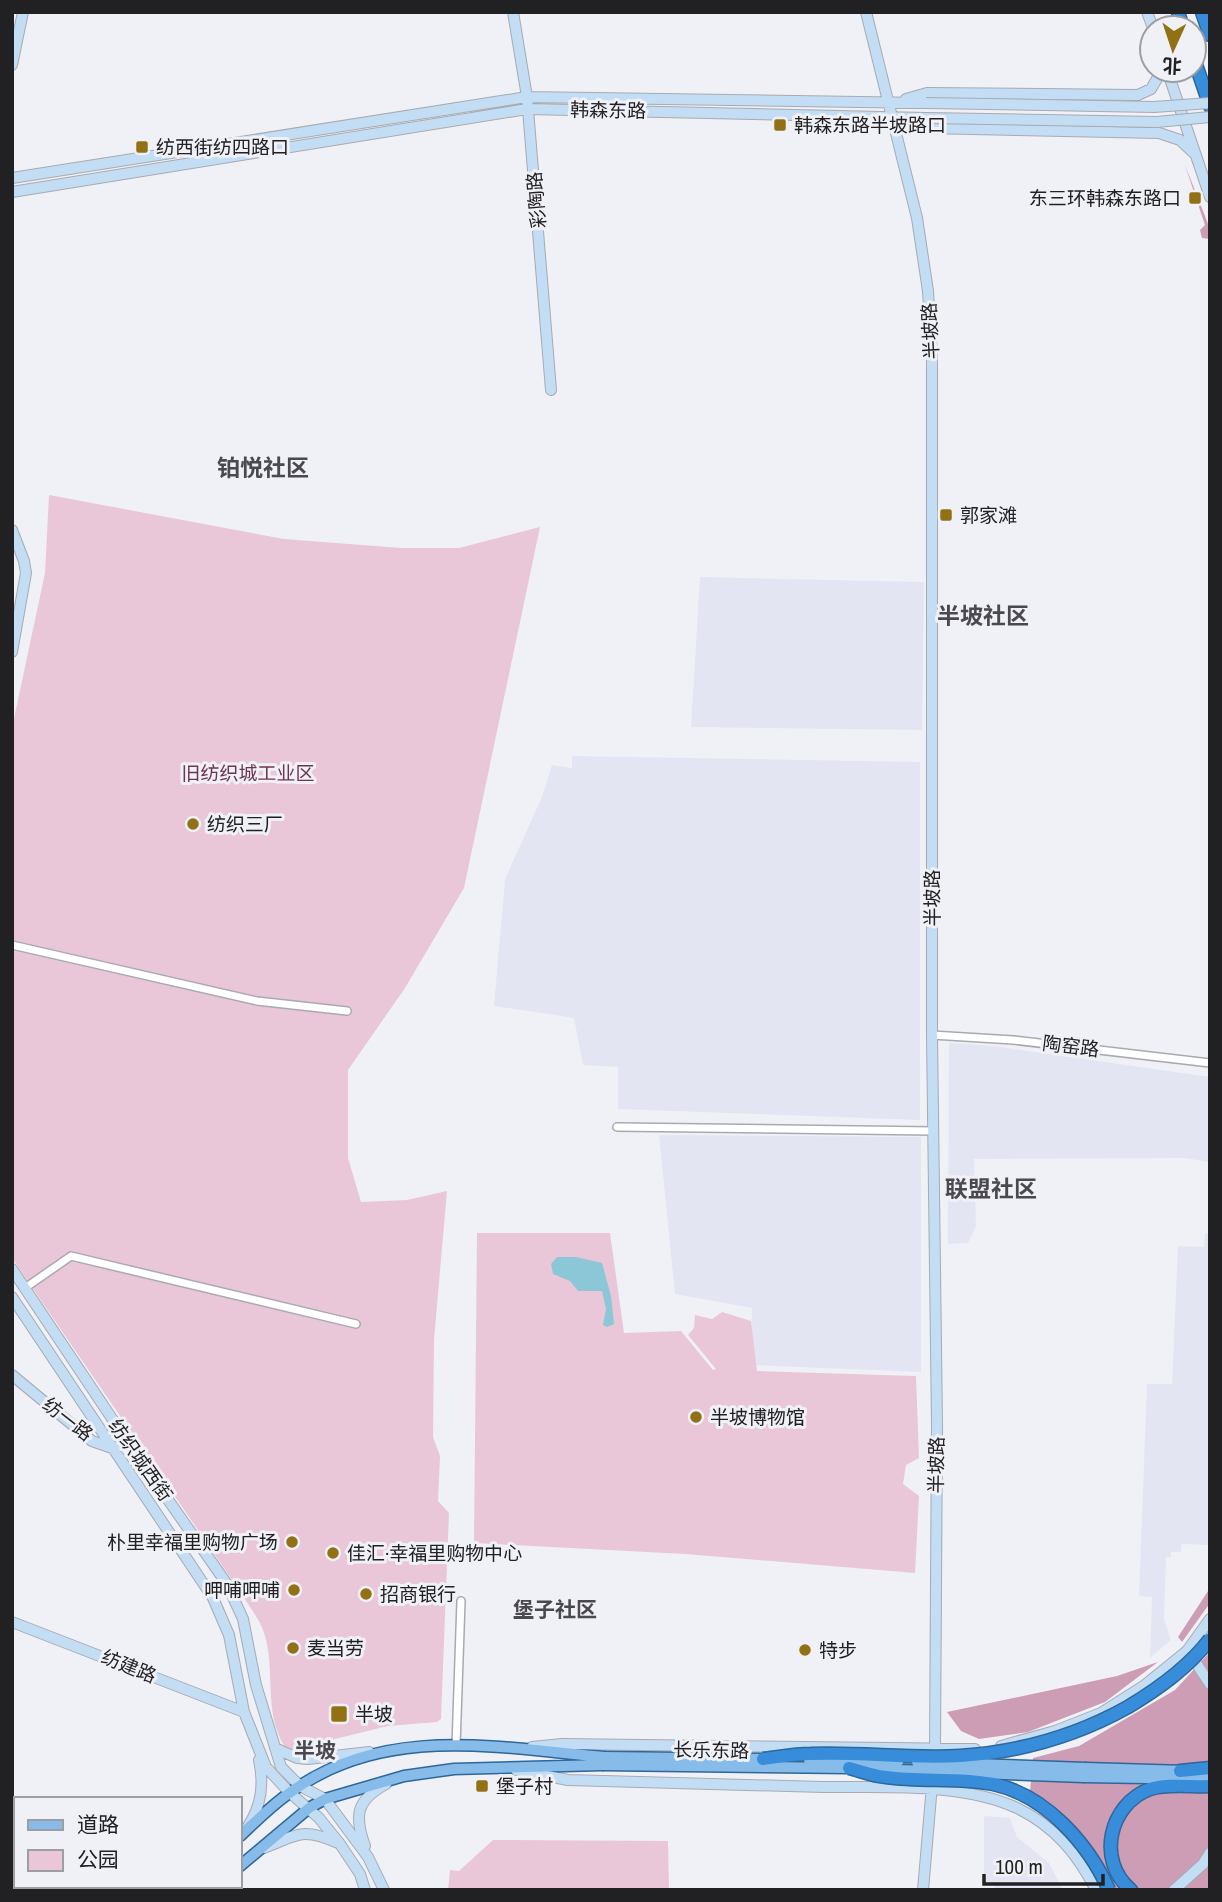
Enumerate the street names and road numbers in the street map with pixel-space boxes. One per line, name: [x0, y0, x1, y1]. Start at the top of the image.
street label: 韩森东路: [570, 96, 646, 124]
street label: 彩陶路: [521, 170, 551, 230]
street label: 半坡路: [916, 302, 944, 360]
street label: 半坡路: [919, 869, 945, 927]
street label: 陶窑路: [1041, 1030, 1101, 1062]
street label: 纺一路: [38, 1391, 98, 1447]
street label: 纺织城西街: [103, 1414, 179, 1506]
street label: 半坡路: [923, 1436, 949, 1494]
street label: 纺建路: [98, 1643, 160, 1689]
street label: 长乐东路: [673, 1736, 749, 1764]

